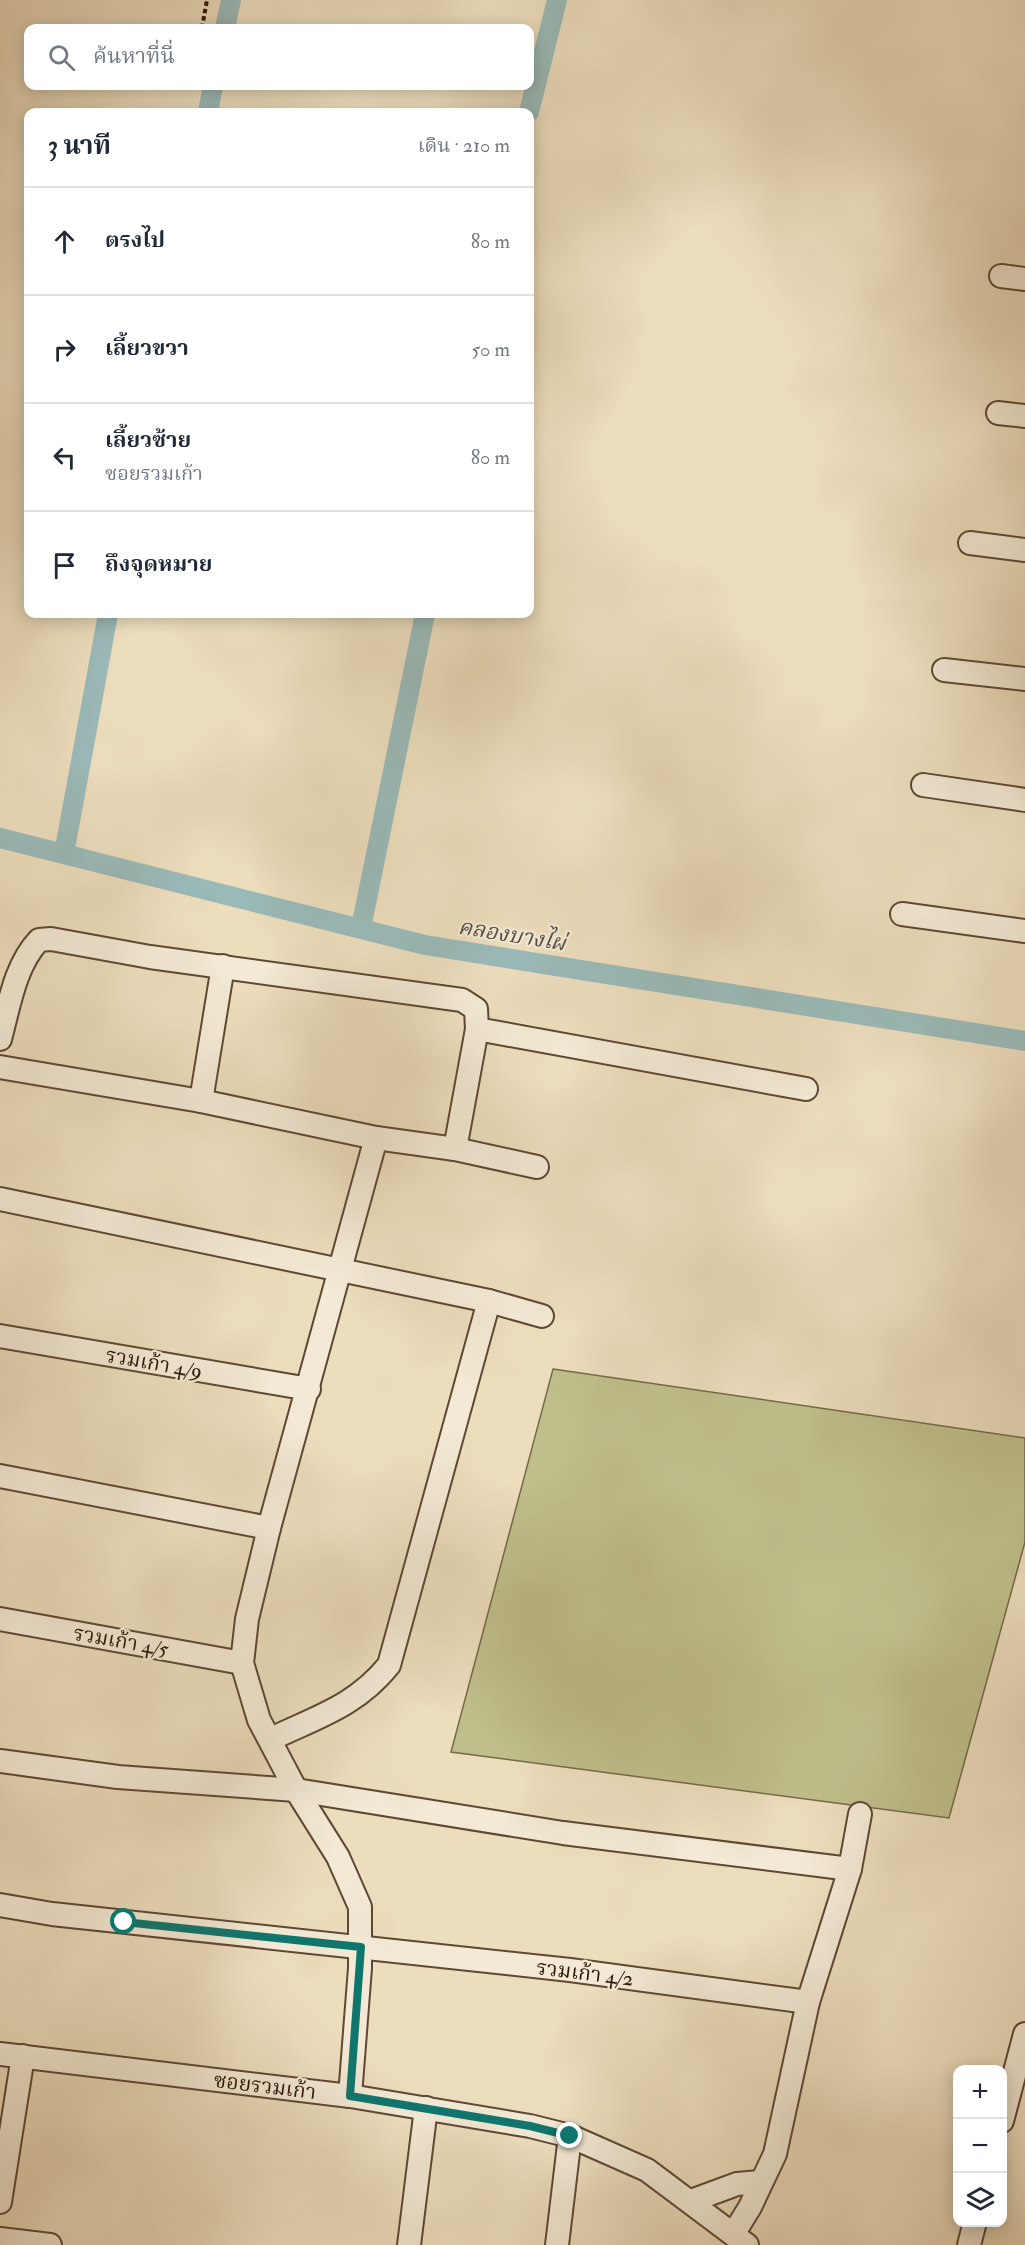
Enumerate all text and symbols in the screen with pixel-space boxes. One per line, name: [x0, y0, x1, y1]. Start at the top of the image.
search box: [24, 24, 534, 90]
icon: search: [45, 41, 78, 74]
text: ค้นหาที่นี่: [93, 42, 175, 70]
text: 3 นาที: [48, 130, 111, 162]
text: เดิน · 210 m: [418, 133, 510, 158]
icon: ahead: [48, 225, 81, 258]
text: ตรงไป: [105, 226, 165, 254]
text: 80 m: [471, 229, 510, 254]
icon: right: [48, 333, 81, 366]
text: เลี้ยวขวา: [105, 334, 189, 362]
text: 50 m: [471, 337, 510, 362]
text: เลี้ยวซ้าย: [105, 426, 191, 454]
icon: left: [48, 441, 81, 474]
text: 80 m: [471, 445, 510, 470]
text: ซอยรวมเก้า: [105, 461, 203, 486]
icon: arrive: [48, 549, 81, 582]
text: ถึงจุดหมาย: [105, 550, 212, 578]
water label: คลองบางไผ่: [456, 911, 571, 958]
street label: รวมเก้า 4/9: [103, 1342, 204, 1385]
street label: รวมเก้า 4/5: [71, 1620, 171, 1663]
route start: [110, 1908, 136, 1934]
street label: รวมเก้า 4/2: [535, 1954, 635, 1993]
map controls: [953, 2065, 1007, 2227]
button: +: [953, 2065, 1007, 2119]
street label: ซอยรวมเก้า: [212, 2067, 318, 2106]
button: −: [953, 2119, 1007, 2173]
route end: [556, 2122, 582, 2148]
button: layers: [953, 2173, 1007, 2227]

